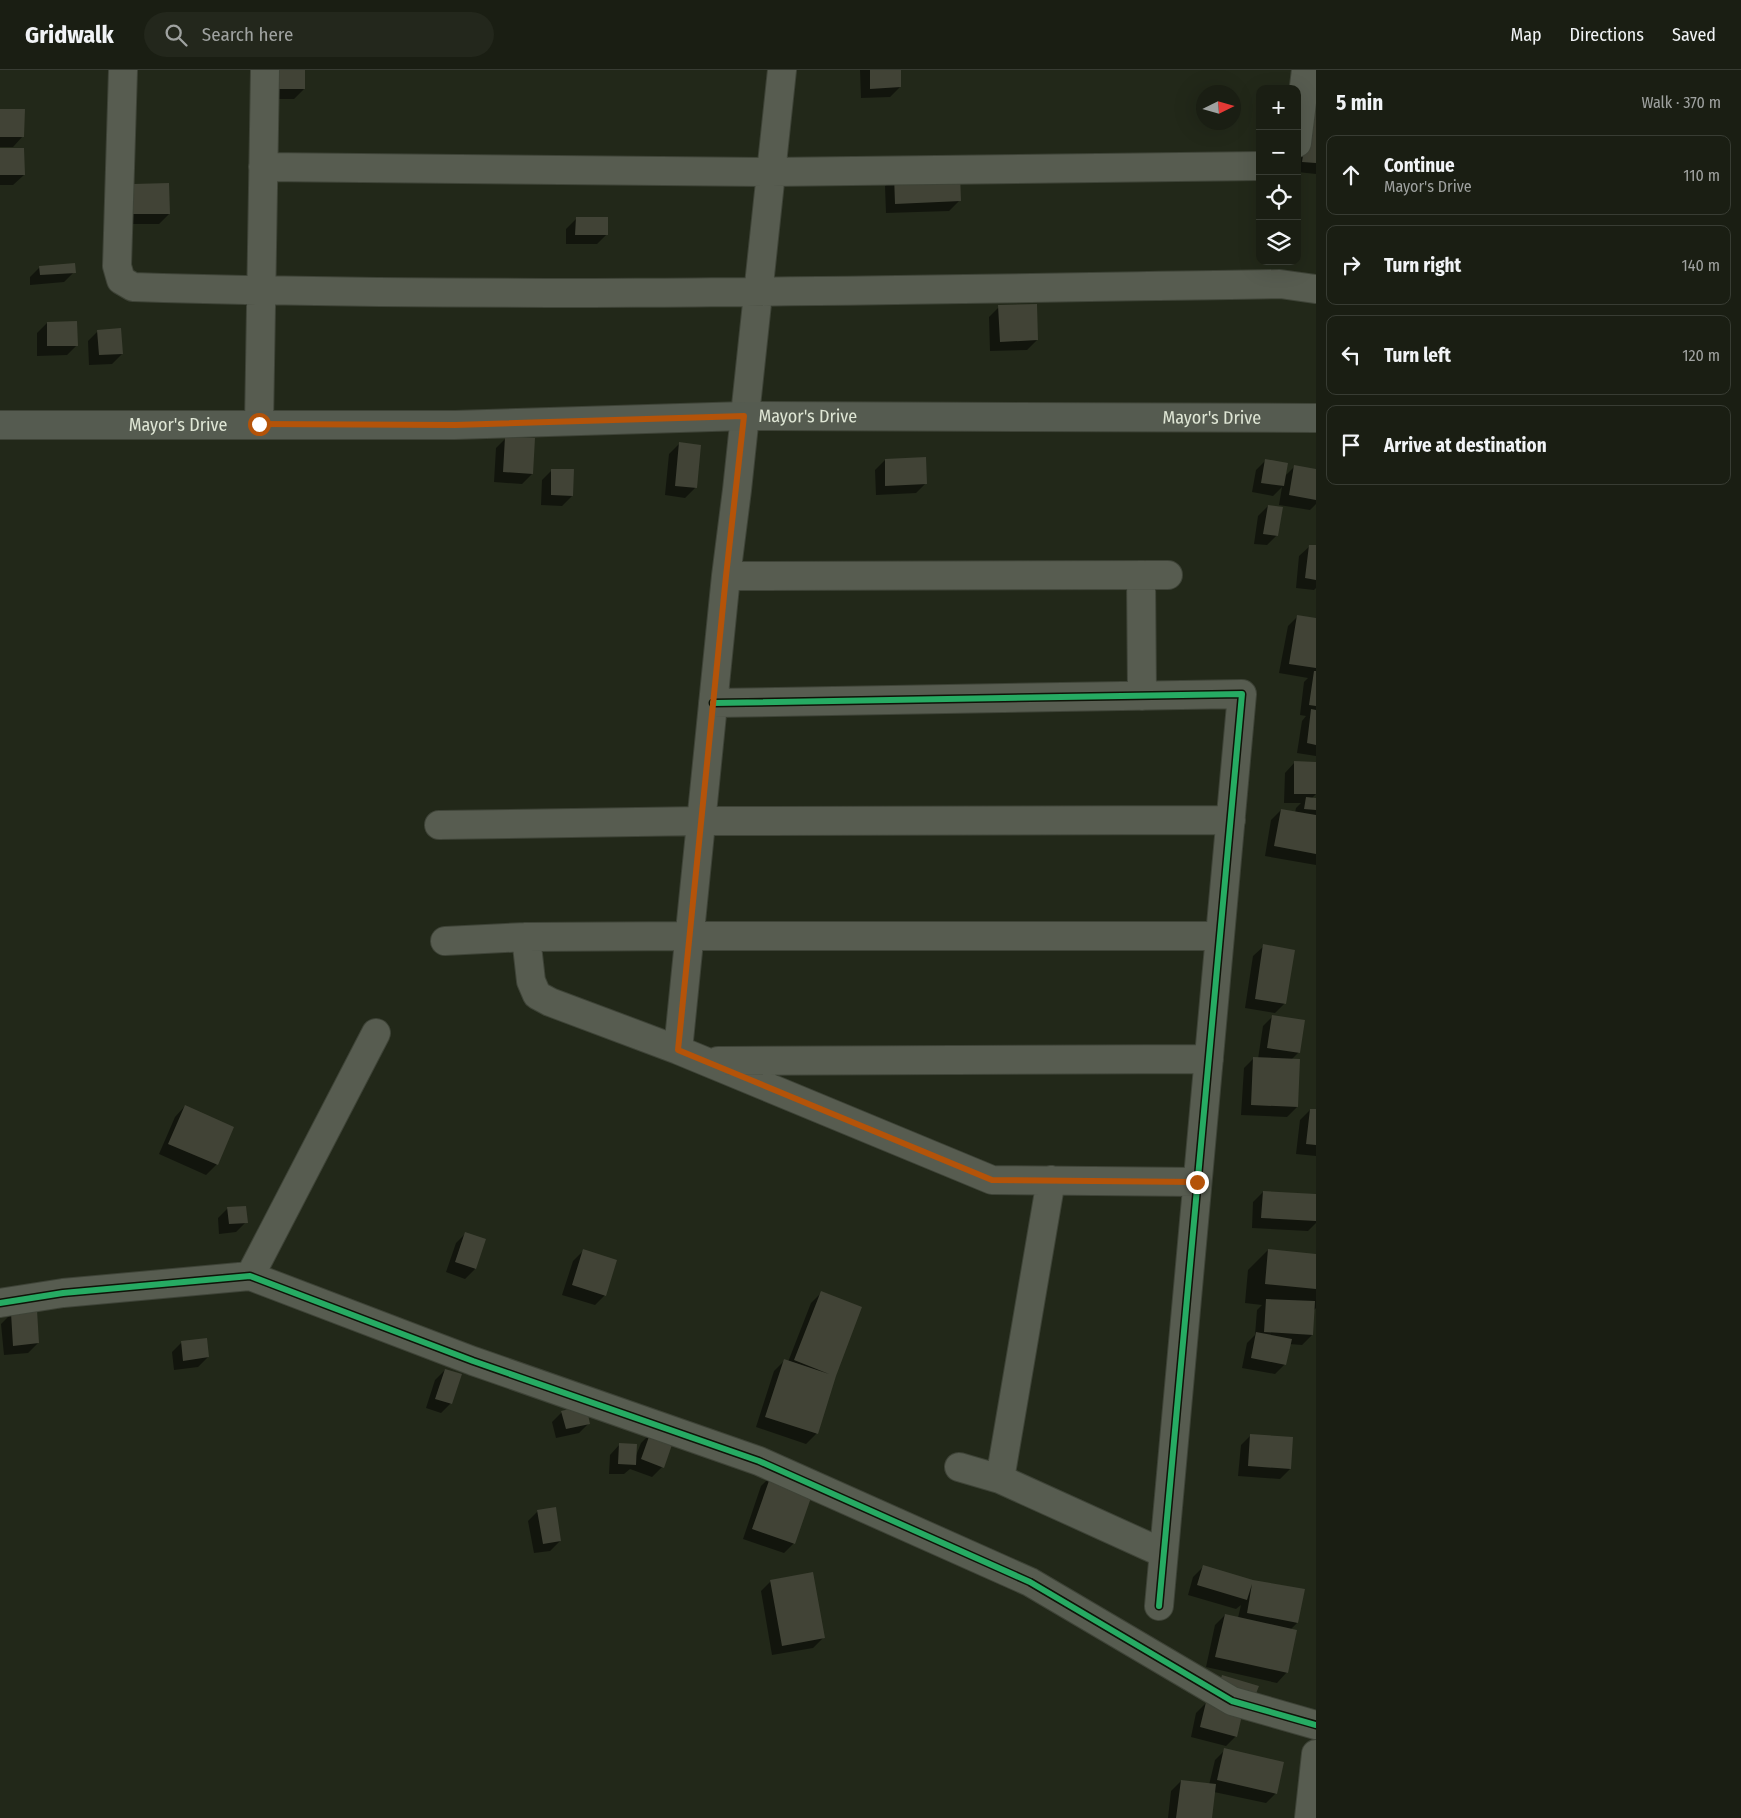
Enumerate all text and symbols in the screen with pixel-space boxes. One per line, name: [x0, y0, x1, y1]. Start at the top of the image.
search box: [144, 12, 494, 57]
text: Gridwalk: [25, 21, 114, 49]
icon: search: [162, 21, 190, 49]
text: Search here: [202, 23, 293, 46]
text: Map: [1510, 24, 1542, 46]
text: Directions: [1570, 24, 1644, 46]
text: Saved: [1672, 24, 1716, 46]
north arrow: [1196, 85, 1241, 130]
map controls: [1256, 85, 1301, 265]
button: +: [1256, 85, 1301, 130]
text: 5 min: [1336, 90, 1383, 116]
text: Walk · 370 m: [1641, 93, 1721, 112]
button: −: [1256, 130, 1301, 175]
text: Continue: [1384, 154, 1455, 177]
icon: ahead: [1337, 161, 1365, 189]
text: 110 m: [1683, 166, 1720, 185]
button: locate: [1256, 175, 1301, 220]
text: Mayor's Drive: [1384, 177, 1472, 196]
button: layers: [1256, 220, 1301, 265]
icon: right: [1337, 251, 1365, 279]
text: Turn right: [1384, 254, 1461, 277]
text: 140 m: [1682, 256, 1720, 275]
icon: left: [1337, 341, 1365, 369]
text: Turn left: [1384, 344, 1451, 367]
text: 120 m: [1682, 346, 1720, 365]
street label: Mayor's Drive: [758, 405, 857, 427]
street label: Mayor's Drive: [1162, 406, 1261, 429]
route start: [248, 413, 271, 436]
street label: Mayor's Drive: [129, 414, 227, 436]
icon: arrive: [1337, 431, 1365, 459]
text: Arrive at destination: [1384, 434, 1547, 457]
route end: [1186, 1171, 1209, 1194]

